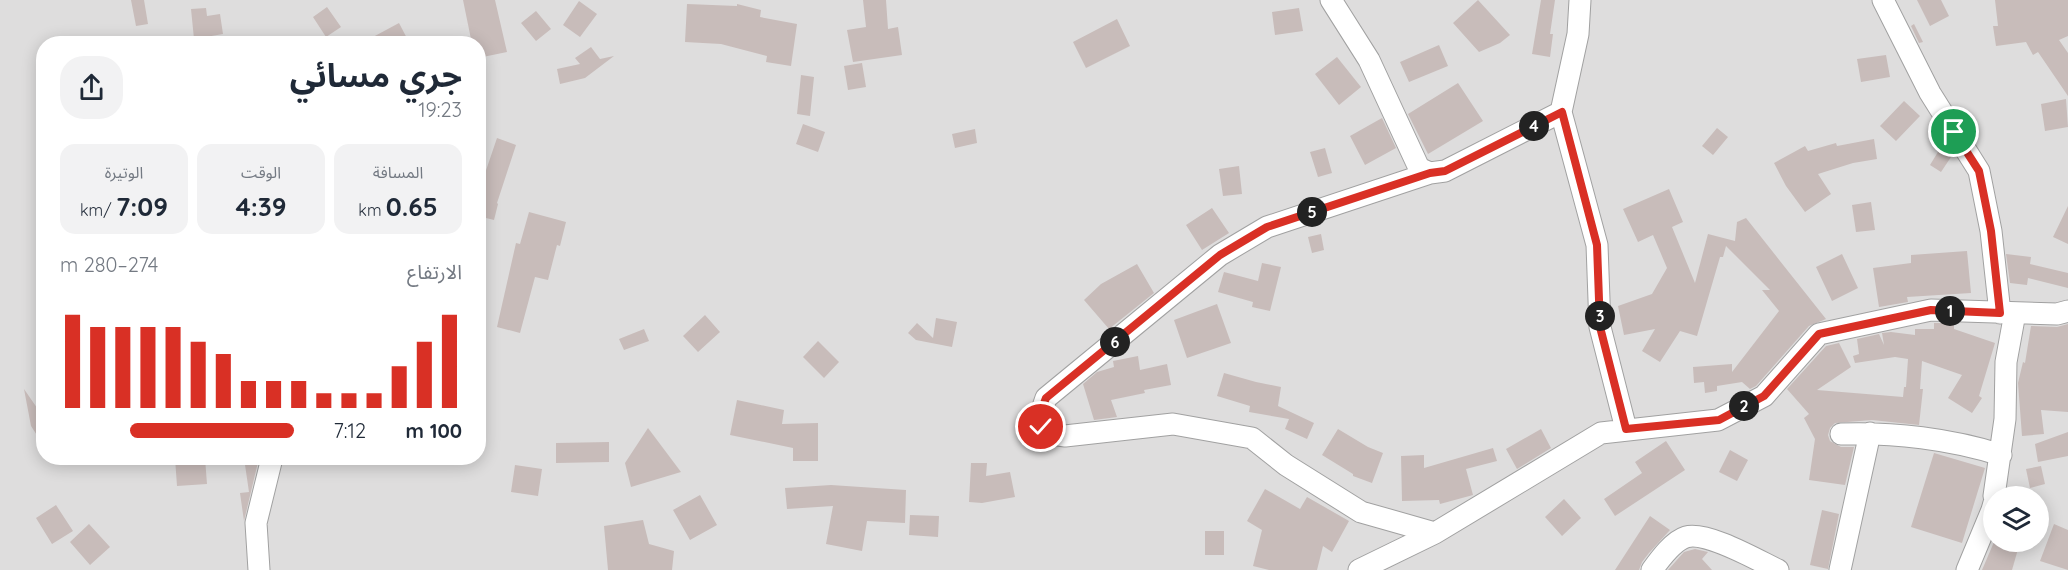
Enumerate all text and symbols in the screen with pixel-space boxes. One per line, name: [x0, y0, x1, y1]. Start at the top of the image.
text: جري مسائي: [290, 54, 462, 95]
button: share: [60, 56, 123, 119]
text: 19:23: [418, 97, 462, 122]
pin: [1928, 106, 1979, 157]
pin: 4: [1519, 111, 1549, 141]
icon: arrive: [1937, 115, 1970, 148]
text: 4: [1529, 116, 1539, 136]
text: الوتيرة: [105, 162, 143, 182]
text: الوقت: [241, 162, 281, 182]
text: المسافة: [373, 162, 423, 182]
text: 7:09: [116, 190, 168, 223]
text: 4:39: [235, 190, 287, 223]
text: 0.65: [386, 190, 438, 223]
pin: 5: [1297, 197, 1327, 227]
text: /km: [80, 200, 116, 220]
text: km: [358, 200, 386, 220]
text: 5: [1307, 202, 1317, 222]
text: 274–280 m: [60, 252, 158, 277]
text: الارتفاع: [407, 259, 462, 284]
pin: 1: [1935, 296, 1965, 326]
pin: 3: [1585, 301, 1615, 331]
text: 1: [1947, 301, 1953, 321]
text: 3: [1596, 306, 1604, 326]
pin: 6: [1100, 327, 1130, 357]
text: 6: [1111, 332, 1119, 352]
pin: 2: [1729, 391, 1759, 421]
text: 2: [1739, 396, 1749, 416]
pin: [1015, 401, 1066, 452]
icon: check: [1024, 410, 1057, 443]
text: 7:12: [334, 418, 366, 443]
text: 100 m: [406, 418, 462, 443]
map controls: [1983, 486, 2049, 552]
button: layers: [1983, 486, 2049, 552]

